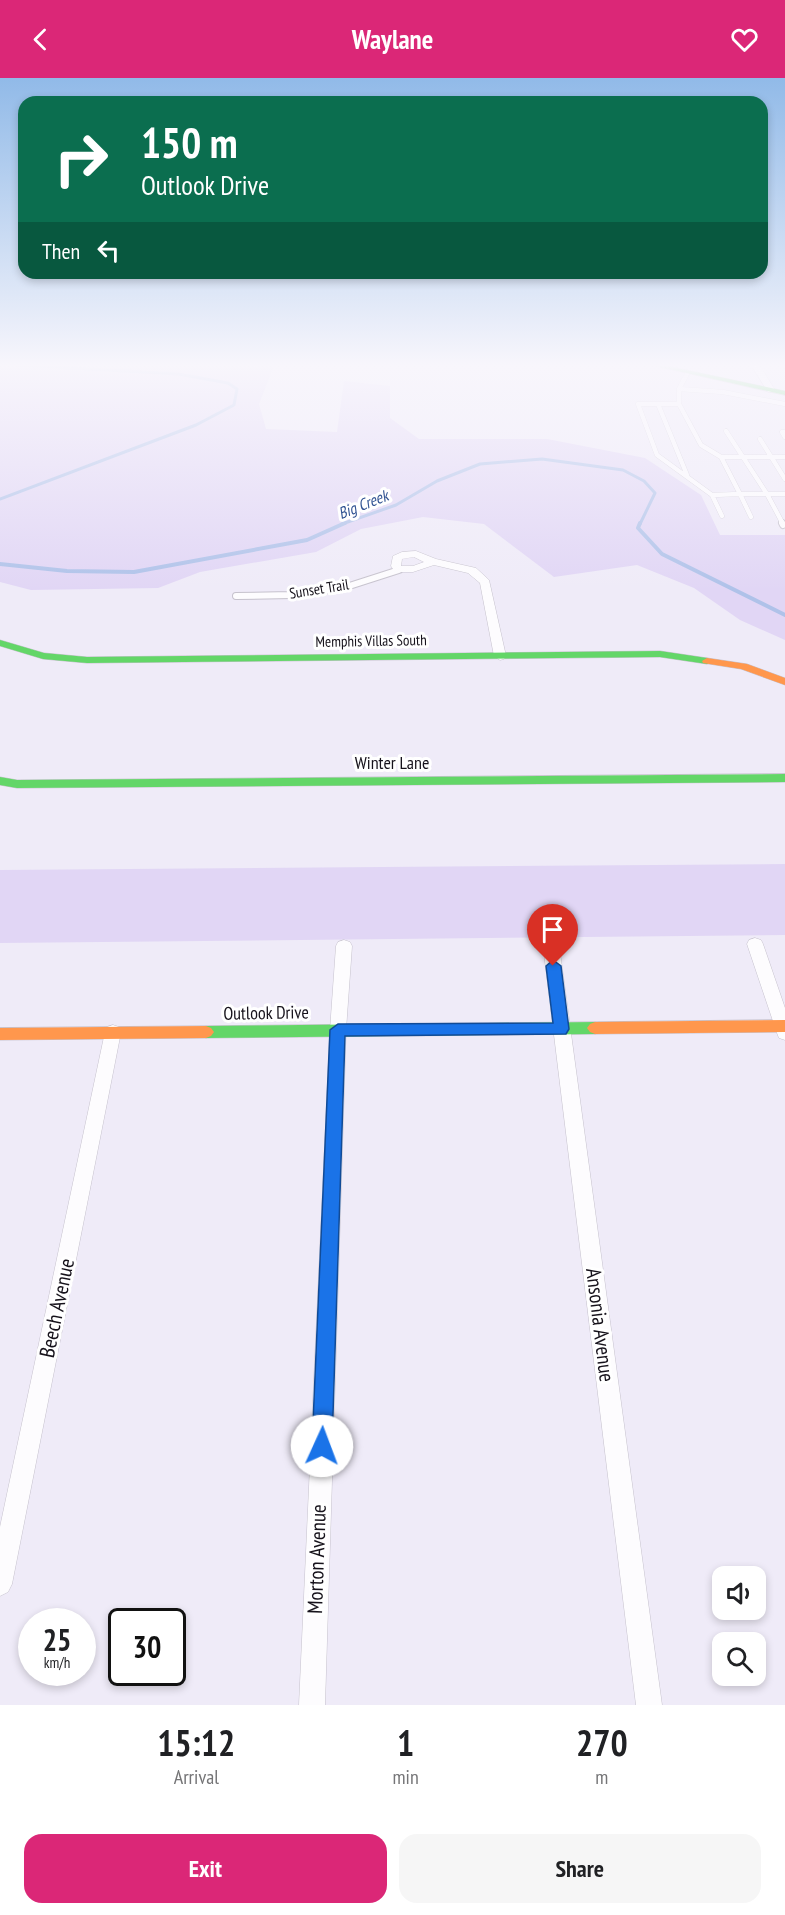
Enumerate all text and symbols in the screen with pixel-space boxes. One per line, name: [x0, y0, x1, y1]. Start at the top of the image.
text: Waylane: [352, 22, 433, 56]
icon: back: [24, 23, 57, 56]
icon: heart: [728, 23, 761, 56]
text: 150 m: [141, 115, 238, 170]
icon: right: [42, 120, 120, 198]
text: Outlook Drive: [141, 168, 269, 202]
icon: left: [92, 234, 125, 267]
text: Then: [42, 237, 80, 265]
water label: Big Creek: [335, 484, 393, 523]
street label: Sunset Trail: [288, 574, 351, 603]
street label: Memphis Villas South: [315, 630, 427, 651]
street label: Winter Lane: [355, 751, 429, 774]
pin: [527, 904, 578, 966]
icon: arrive: [536, 913, 569, 946]
street label: Outlook Drive: [223, 1000, 309, 1025]
street label: Beech Avenue: [33, 1256, 80, 1360]
street label: Ansonia Avenue: [580, 1266, 621, 1383]
position arrow: [290, 1414, 354, 1478]
street label: Morton Avenue: [301, 1504, 332, 1614]
map controls: [712, 1566, 766, 1686]
button: sound: [712, 1566, 766, 1620]
speed limit sign: 30: [108, 1608, 186, 1686]
text: 25: [43, 1620, 71, 1659]
button: search: [712, 1632, 766, 1686]
text: km/h: [44, 1653, 70, 1672]
text: 15:12: [157, 1719, 235, 1766]
text: 1: [397, 1719, 414, 1766]
text: 270: [576, 1719, 628, 1766]
text: Arrival: [174, 1764, 219, 1790]
text: min: [393, 1764, 419, 1790]
text: m: [595, 1764, 608, 1790]
button: Exit: [24, 1834, 387, 1903]
button: Share: [399, 1834, 761, 1903]

